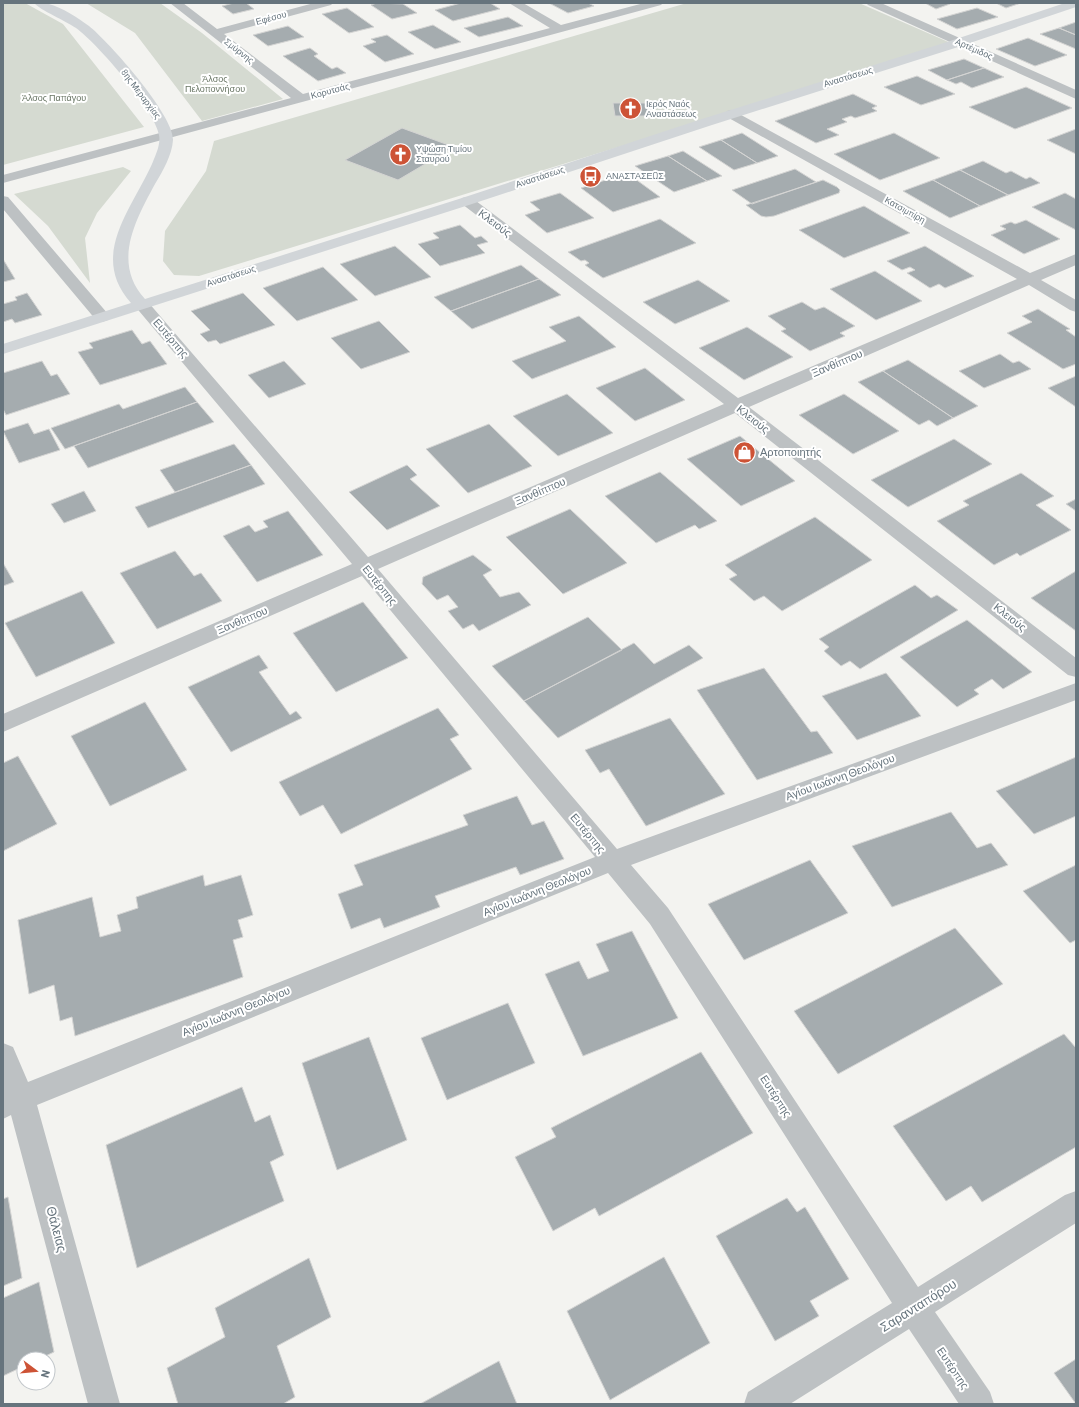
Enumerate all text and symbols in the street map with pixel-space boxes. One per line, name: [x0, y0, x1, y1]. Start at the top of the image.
street label: Εφέσου: [254, 8, 287, 27]
street label: Αρτέμιδος: [954, 35, 995, 62]
street label: Σμύρνης: [222, 36, 257, 66]
street label: Αναστάσεως: [822, 64, 874, 89]
street label: 8ης Μεραρχίας: [119, 67, 164, 121]
park label: Άλσος Πελοποννήσου: [185, 73, 245, 94]
street label: Κορυτσάς: [309, 80, 351, 101]
park label: Άλσος Παπάγου: [22, 92, 86, 103]
church icon: Ιερός Ναός Αναστάσεως: [618, 96, 644, 122]
place label: Ιερός Ναός Αναστάσεως: [646, 98, 697, 119]
church icon: Υψώση Τιμίου Σταυρού: [387, 141, 413, 167]
place label: Υψώση Τιμίου Σταυρού: [416, 143, 472, 164]
street label: Αναστάσεως: [514, 163, 566, 190]
bus stop icon: ΑΝΑΣΤΑΣΕΩΣ: [577, 163, 603, 189]
place label: ΑΝΑΣΤΑΣΕΩΣ: [606, 170, 664, 181]
street label: Κατσιμπίρη: [883, 194, 928, 225]
street label: Κλειούς: [476, 206, 514, 239]
street label: Αναστάσεως: [205, 262, 257, 289]
street label: Ευτέρπης: [151, 316, 192, 360]
street label: Ξανθίππου: [809, 346, 864, 379]
street label: Κλειούς: [734, 402, 772, 435]
shop icon: Αρτοποιητής: [731, 439, 757, 465]
place label: Αρτοποιητής: [760, 445, 821, 458]
street label: Ξανθίππου: [512, 474, 567, 507]
street label: Ευτέρπης: [360, 562, 400, 607]
street label: Κλειούς: [991, 600, 1029, 633]
street label: Ξανθίππου: [214, 603, 269, 636]
street label: Αγίου Ιωάννη Θεολόγου: [783, 751, 896, 802]
street label: Ευτέρπης: [568, 810, 609, 855]
street label: Αγίου Ιωάννη Θεολόγου: [481, 863, 593, 918]
street label: Αγίου Ιωάννη Θεολόγου: [180, 983, 292, 1038]
street label: Ευτέρπης: [758, 1072, 795, 1119]
street label: Θάλειας: [43, 1204, 71, 1254]
street label: Σαρανταπόρου: [877, 1275, 959, 1335]
street label: Ευτέρπης: [935, 1344, 972, 1391]
north arrow: [16, 1351, 56, 1391]
text: N: [39, 1369, 53, 1379]

